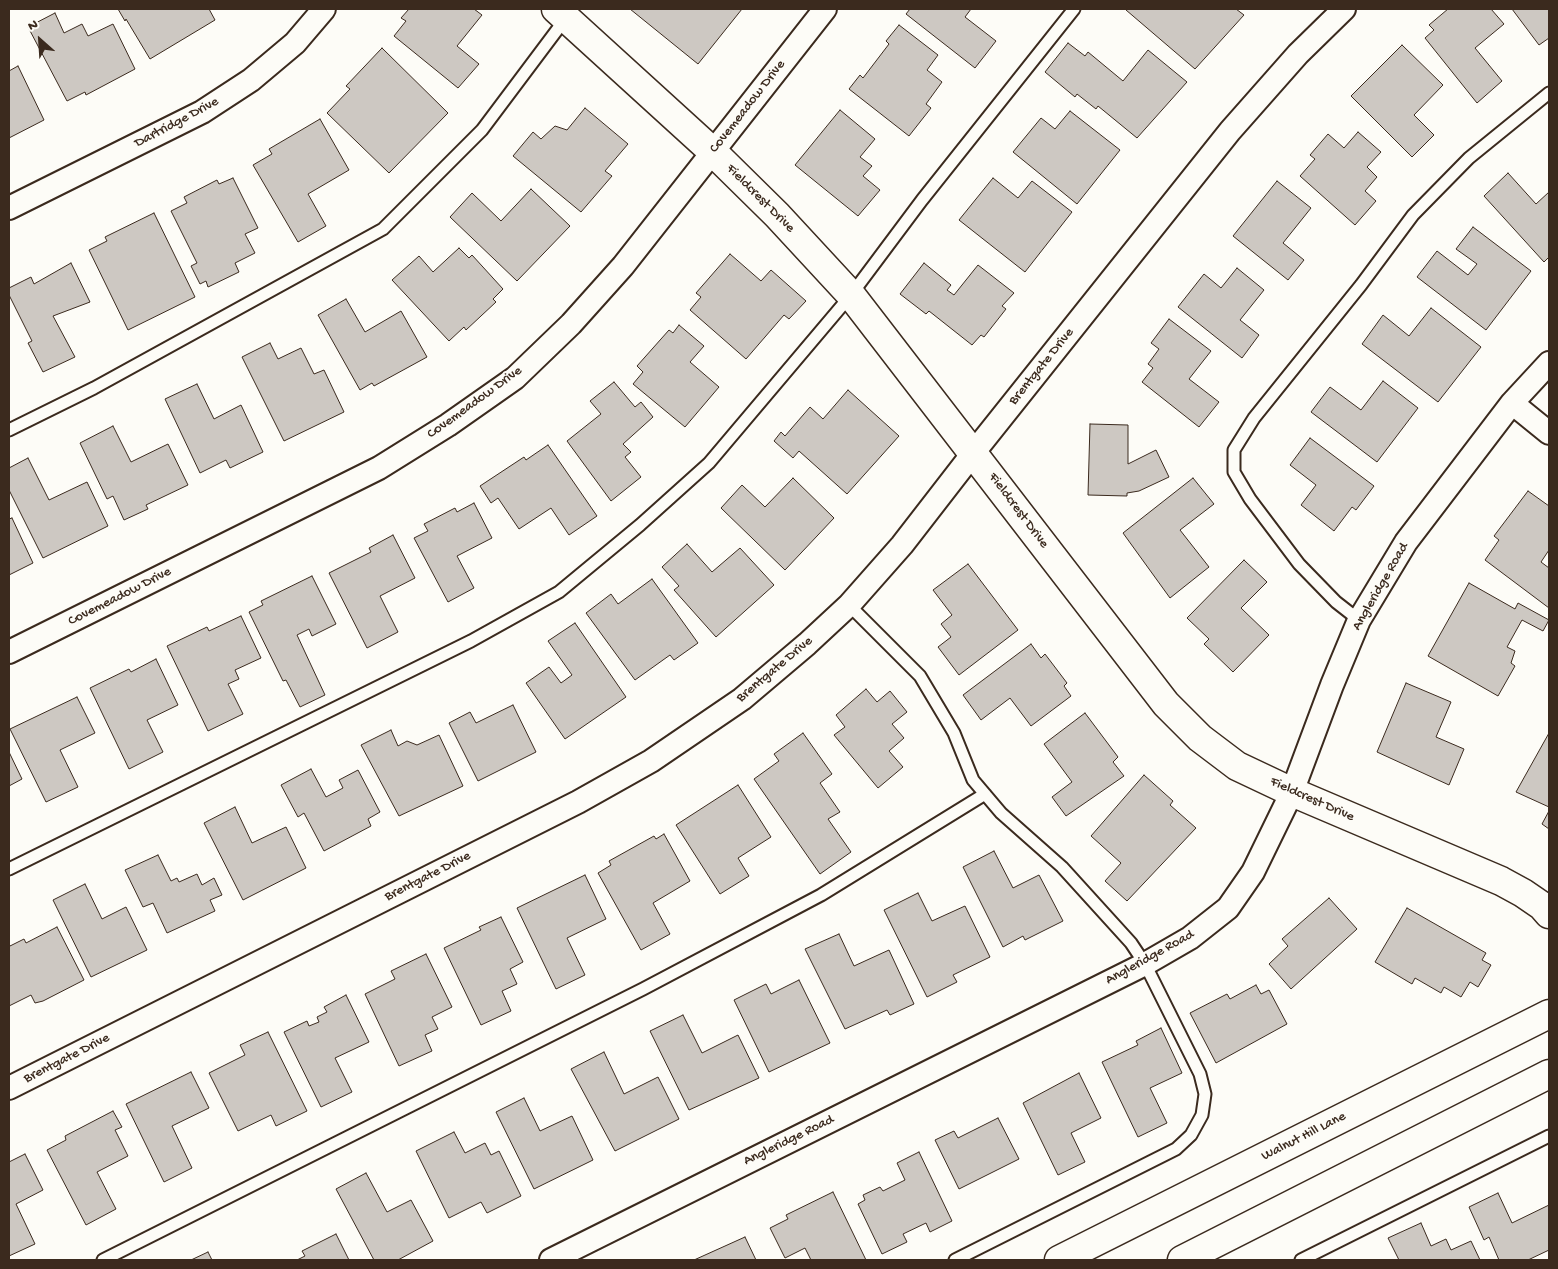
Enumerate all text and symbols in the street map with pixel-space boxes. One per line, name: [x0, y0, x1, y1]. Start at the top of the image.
north arrow: [15, 15, 65, 65]
text: N: [25, 16, 41, 36]
street label: Covemeadow Drive: [706, 57, 790, 157]
street label: Dartridge Drive: [132, 94, 222, 152]
street label: Fieldcrest Drive: [722, 161, 798, 237]
street label: Brentgate Drive: [1006, 325, 1078, 409]
street label: Covemeadow Drive: [424, 363, 526, 443]
street label: Fieldcrest Drive: [984, 470, 1052, 552]
street label: Angleridge Road: [1349, 540, 1413, 634]
street label: Covemeadow Drive: [66, 564, 174, 630]
street label: Brentgate Drive: [734, 633, 816, 707]
street label: Fieldcrest Drive: [1267, 774, 1357, 826]
street label: Brentgate Drive: [382, 848, 474, 906]
street label: Angleridge Road: [1103, 927, 1197, 989]
street label: Brentgate Drive: [21, 1030, 113, 1088]
street label: Walnut Hill Lane: [1259, 1109, 1349, 1165]
street label: Angleridge Road: [741, 1112, 837, 1170]

